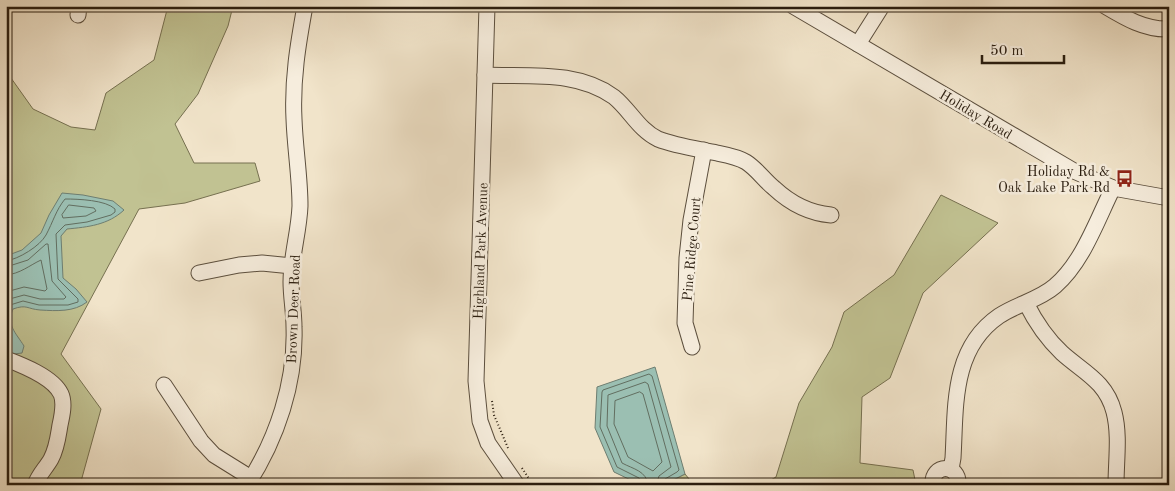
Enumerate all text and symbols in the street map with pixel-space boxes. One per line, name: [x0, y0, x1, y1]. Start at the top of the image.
scale bar: [982, 32, 1065, 64]
text: 50 m: [990, 44, 1024, 59]
street label: Holiday Road: [937, 88, 1014, 142]
place label: Holiday Rd & Oak Lake Park Rd: [998, 165, 1110, 195]
bus stop icon: Holiday Rd & Oak Lake Park Rd: [1114, 169, 1134, 189]
street label: Highland Park Avenue: [472, 182, 490, 320]
street label: Pine Ridge Court: [680, 196, 704, 302]
street label: Brown Deer Road: [285, 254, 303, 364]

